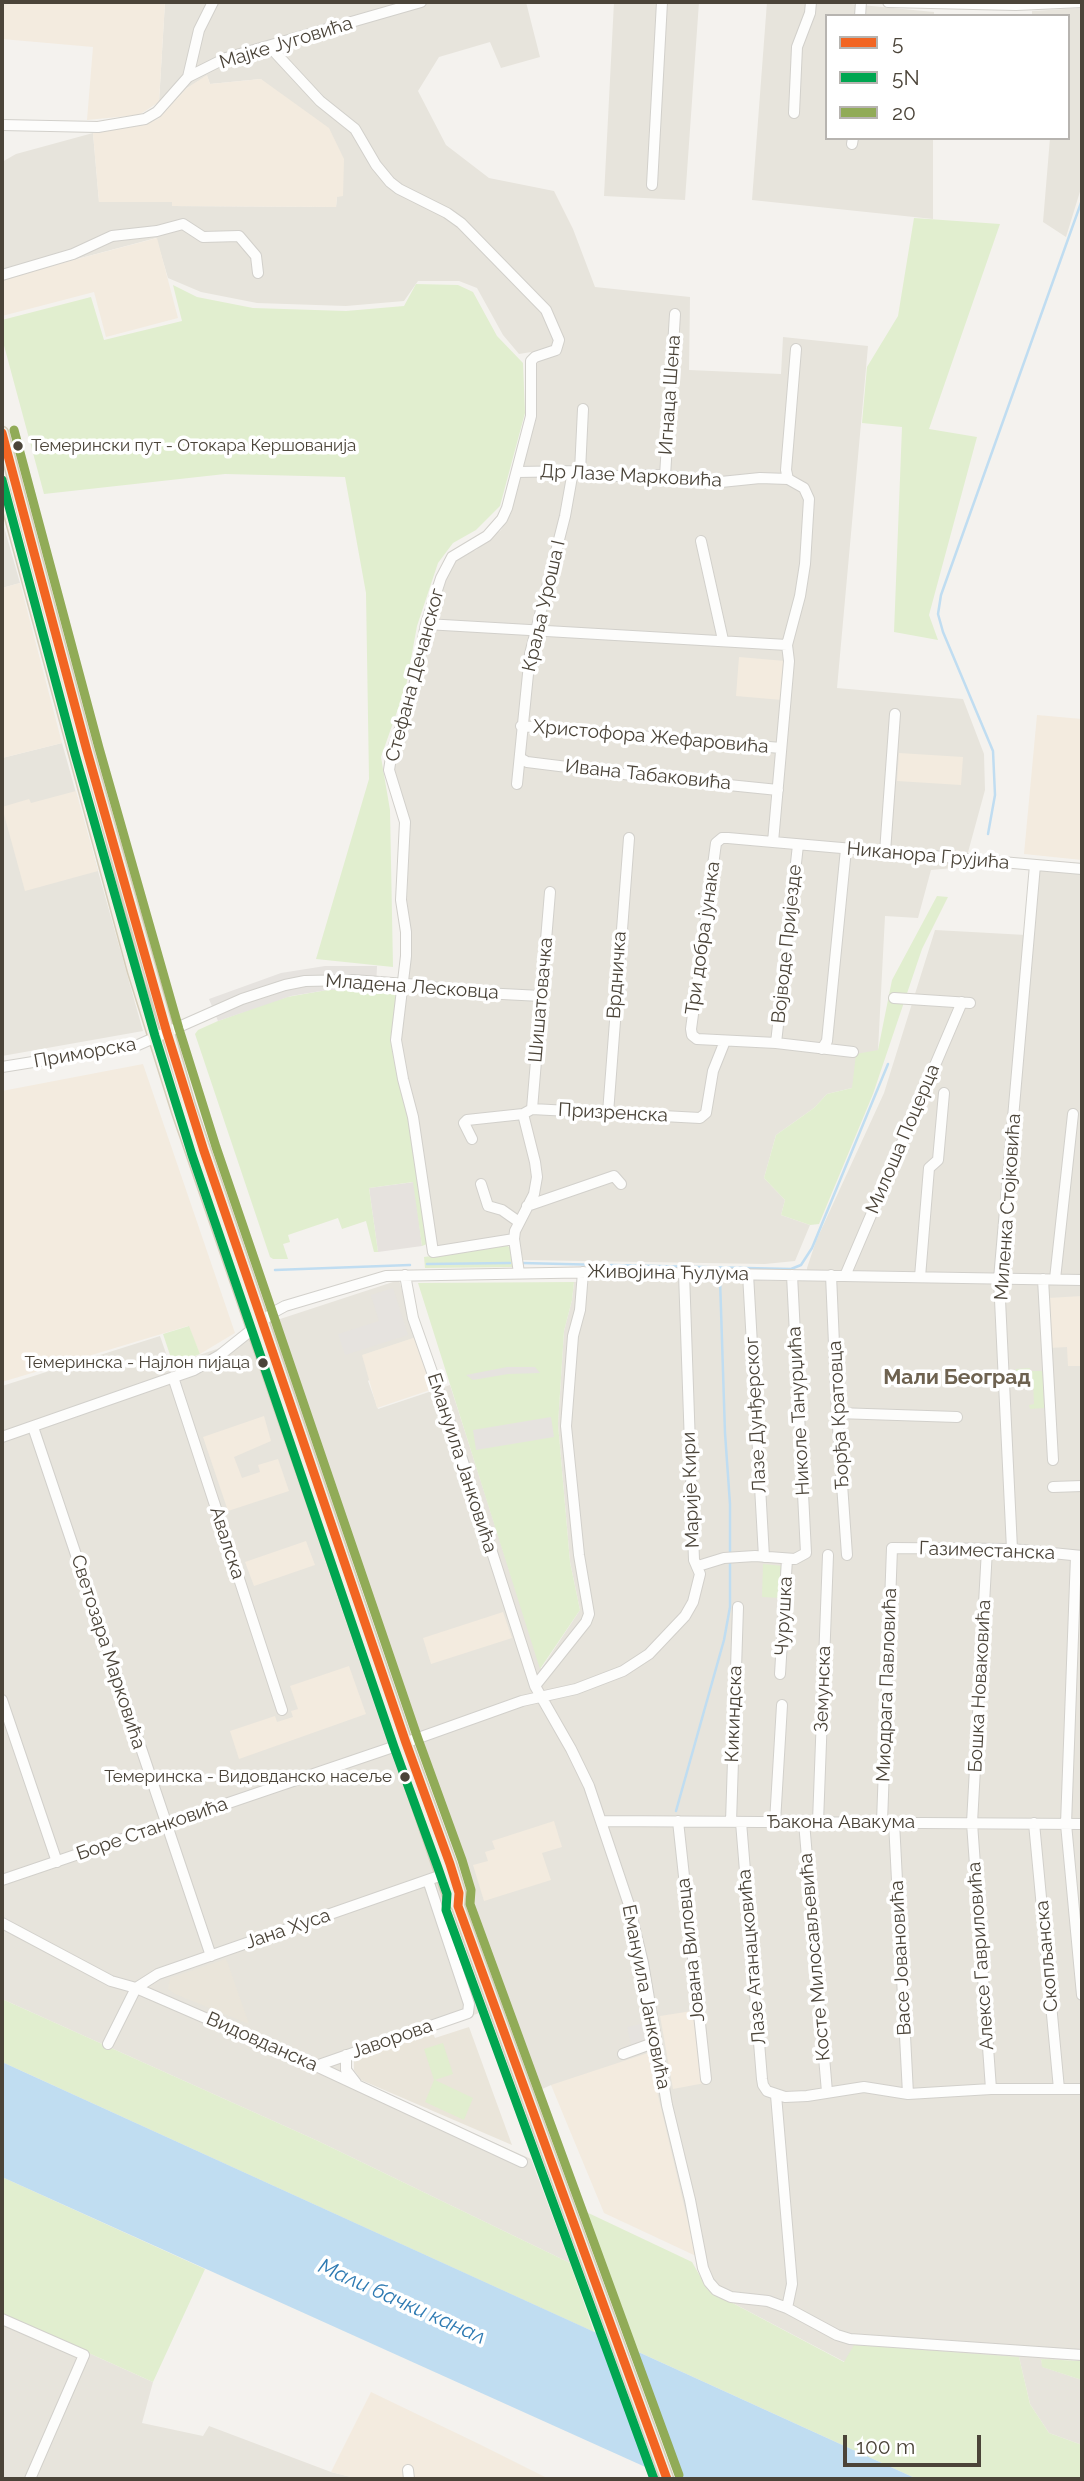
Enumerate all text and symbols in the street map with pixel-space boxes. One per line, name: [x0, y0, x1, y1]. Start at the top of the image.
street label: Мајке Југовића: [217, 12, 355, 74]
legend: [825, 14, 1070, 140]
text: 5: [892, 30, 903, 55]
text: 5N: [892, 65, 920, 90]
text: 20: [892, 100, 916, 125]
street label: Игнаца Шена: [654, 334, 686, 456]
place label: Темерински пут - Отокара Кершованија: [31, 436, 356, 456]
marker: Темерински пут - Отокара Кершованија: [11, 439, 25, 453]
street label: Др Лазе Марковића: [540, 460, 722, 492]
street label: Краља Уроша I: [518, 538, 570, 674]
street label: Стефана Дечанског: [381, 586, 449, 764]
street label: Христофора Жефаровића: [532, 715, 770, 759]
street label: Ивана Табаковића: [564, 755, 732, 795]
street label: Никанора Грујића: [846, 838, 1010, 874]
street label: Три добра јунака: [681, 860, 725, 1016]
street label: Војводе Пријезде: [767, 863, 807, 1025]
street label: Врдничка: [603, 930, 631, 1020]
street label: Шишатовачка: [524, 936, 558, 1064]
street label: Младена Лесковца: [324, 970, 500, 1004]
street label: Приморска: [32, 1033, 138, 1073]
street label: Милоша Поцерца: [861, 1061, 945, 1217]
street label: Призренска: [558, 1099, 668, 1127]
street label: Миленка Стојковића: [990, 1113, 1026, 1301]
street label: Живојина Ћулума: [587, 1260, 749, 1286]
street label: Николе Танурџића: [783, 1326, 815, 1496]
street label: Лазе Дунђерског: [741, 1336, 771, 1494]
street label: Ђорђа Кратовца: [824, 1340, 854, 1490]
place label: Темеринска - Најлон пијаца: [24, 1353, 250, 1373]
marker: Темеринска - Најлон пијаца: [256, 1356, 270, 1370]
district label: Мали Београд: [883, 1365, 1031, 1391]
street label: Емануила Јанковића: [422, 1370, 502, 1556]
street label: Марије Кири: [678, 1431, 704, 1549]
street label: Авалска: [205, 1504, 249, 1582]
street label: Газиместанска: [919, 1537, 1055, 1565]
street label: Светозара Марковића: [66, 1552, 150, 1752]
street label: Чурушка: [771, 1576, 797, 1656]
street label: Миодрага Павловића: [872, 1587, 902, 1783]
street label: Бошка Новаковића: [964, 1599, 996, 1773]
street label: Земунска: [810, 1645, 836, 1733]
street label: Кикиндска: [721, 1665, 747, 1763]
place label: Темеринска - Видовданско насеље: [104, 1767, 392, 1787]
marker: Темеринска - Видовданско насеље: [398, 1770, 412, 1784]
street label: Боре Станковића: [73, 1792, 231, 1866]
street label: Ђакона Авакума: [767, 1811, 915, 1833]
street label: Косте Милосављевића: [795, 1852, 835, 2062]
street label: Алексе Гавриловића: [963, 1861, 999, 2051]
street label: Лазе Атанацковића: [733, 1868, 771, 2046]
street label: Јована Виловца: [672, 1877, 710, 2023]
street label: Васе Јовановића: [886, 1880, 916, 2036]
street label: Скопљанска: [1031, 1899, 1063, 2013]
street label: Емануила Јанковића: [617, 1903, 675, 2091]
street label: Јана Хуса: [243, 1904, 333, 1954]
street label: Видовданска: [203, 2007, 321, 2077]
street label: Јаворова: [348, 2014, 436, 2064]
water label: Мали бачки канал: [314, 2254, 490, 2350]
scale bar: [846, 2422, 984, 2466]
text: 100 m: [856, 2434, 915, 2459]

